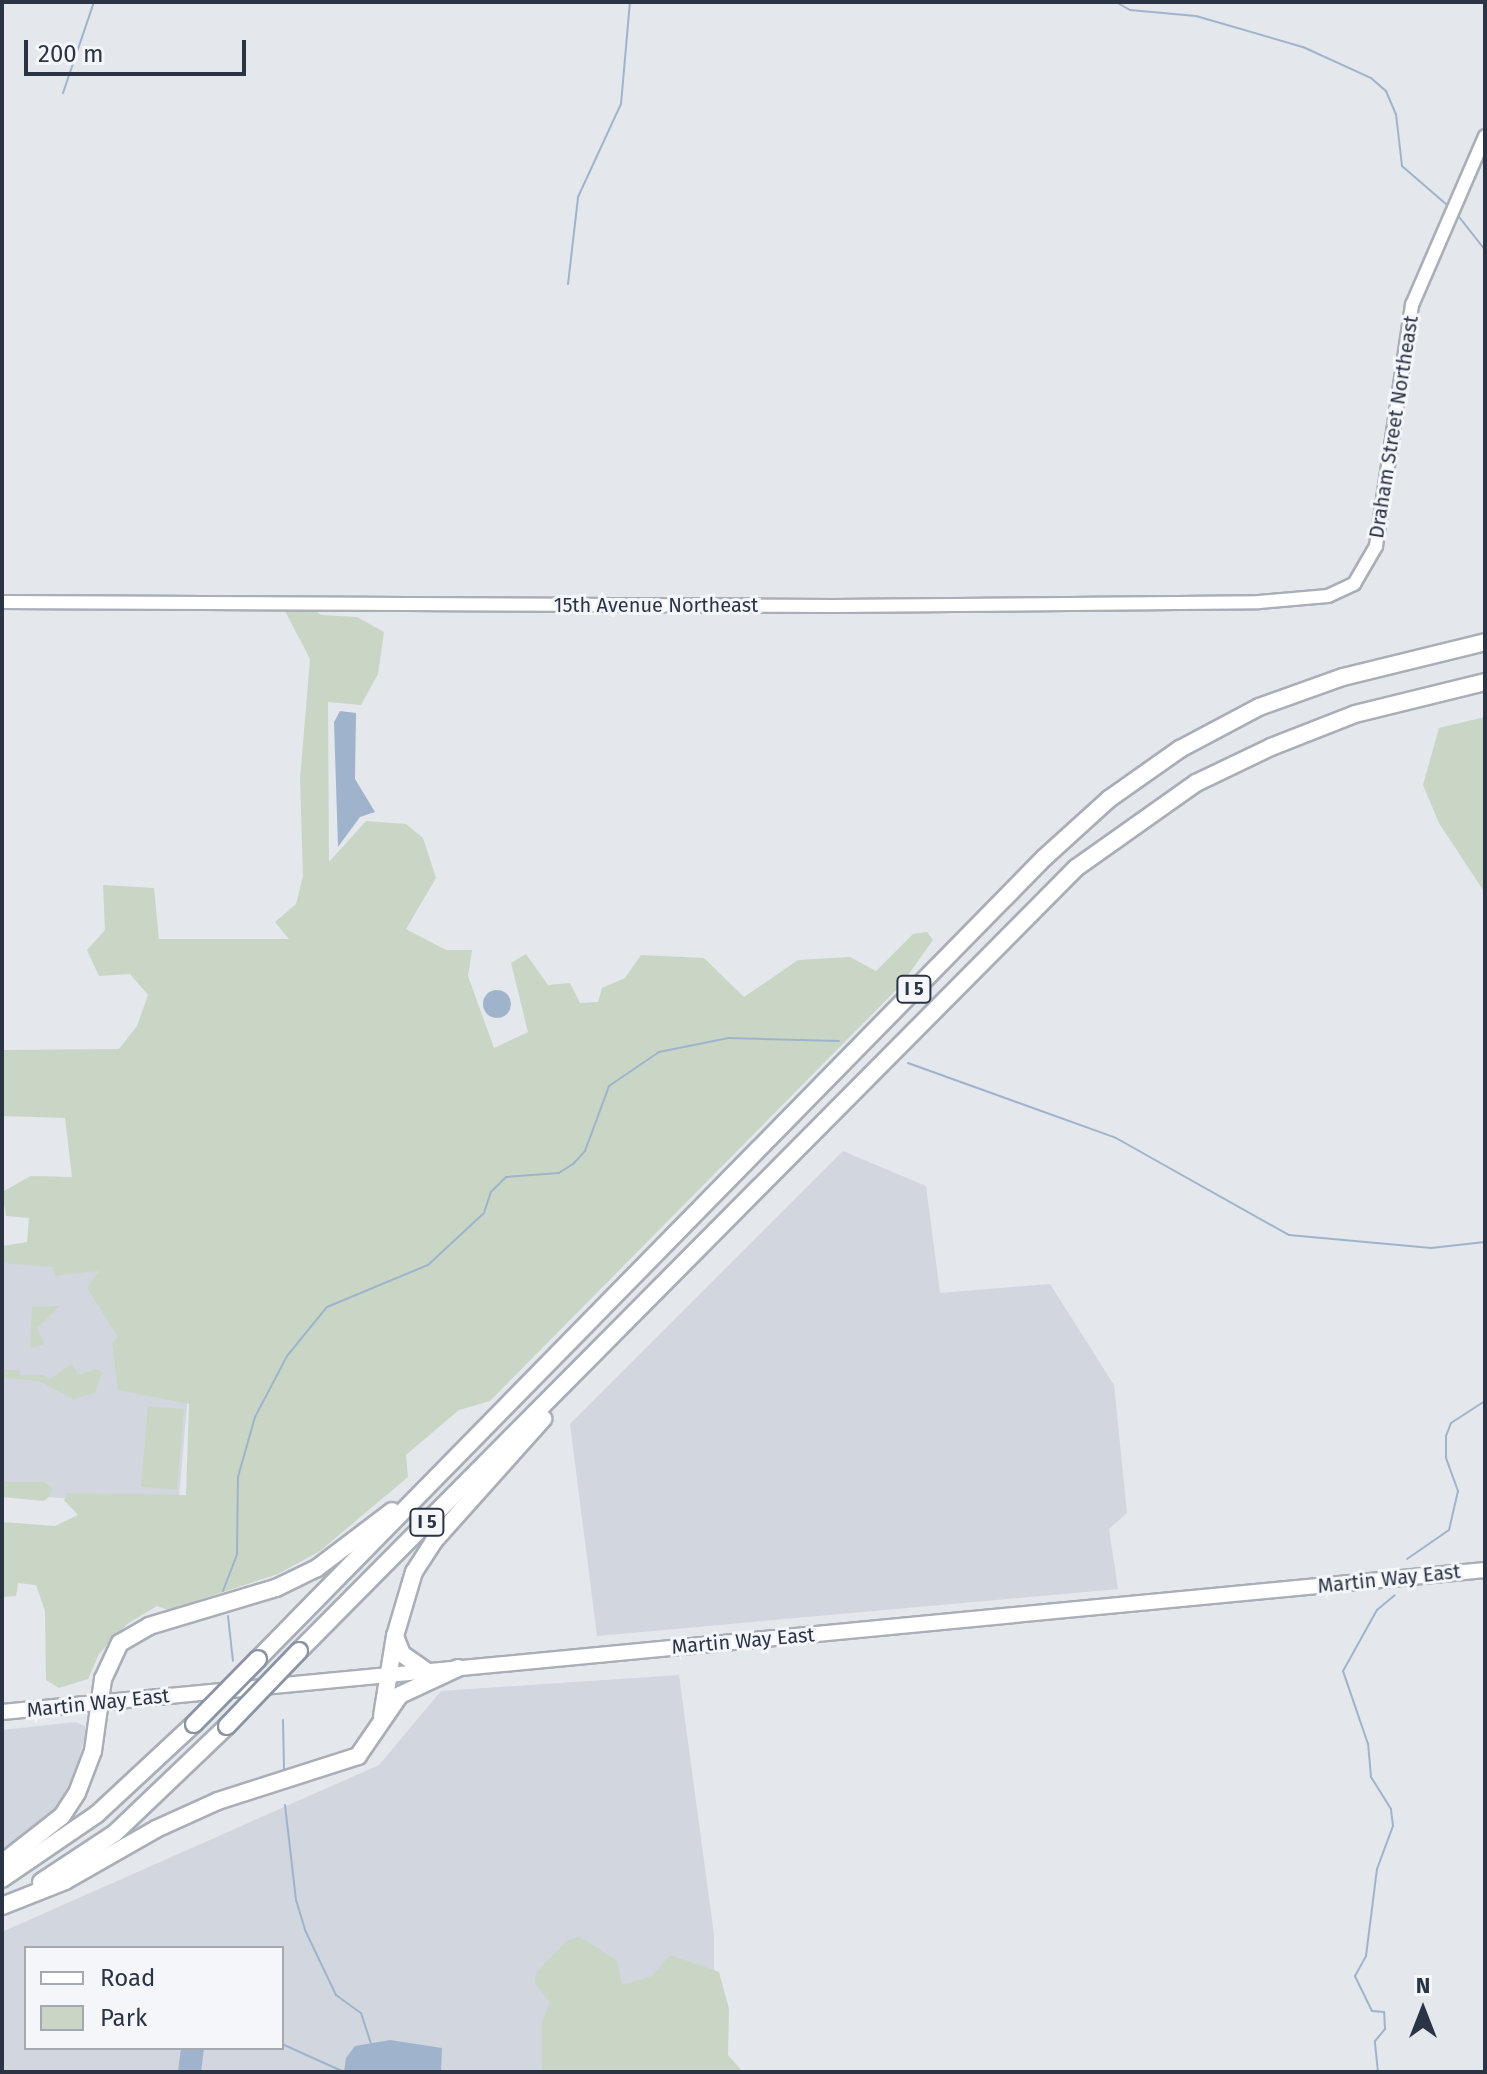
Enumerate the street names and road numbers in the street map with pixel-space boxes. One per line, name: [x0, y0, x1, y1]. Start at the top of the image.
street label: Draham Street Northeast: [1365, 314, 1423, 540]
street label: 15th Avenue Northeast: [554, 593, 758, 617]
road number: I 5: [896, 975, 932, 1003]
road number: I 5: [409, 1508, 445, 1536]
street label: Martin Way East: [1316, 1560, 1462, 1598]
street label: Martin Way East: [671, 1623, 815, 1659]
street label: Martin Way East: [25, 1684, 171, 1722]

